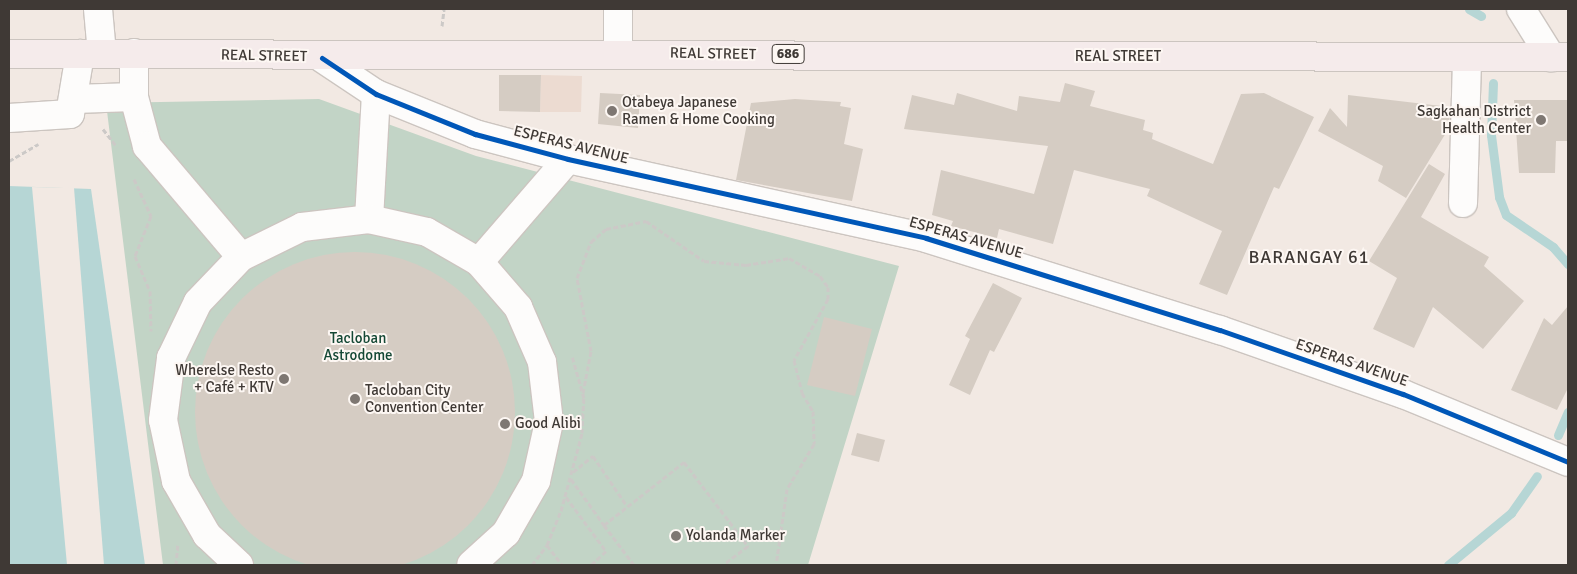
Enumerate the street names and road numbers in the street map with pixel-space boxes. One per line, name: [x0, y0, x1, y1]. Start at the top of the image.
road number: 686: [770, 42, 806, 66]
street label: REAL STREET: [670, 44, 756, 64]
street label: REAL STREET: [221, 46, 307, 66]
street label: REAL STREET: [1075, 48, 1161, 66]
street label: ESPERAS AVENUE: [512, 122, 630, 168]
street label: ESPERAS AVENUE: [907, 213, 1025, 263]
street label: ESPERAS AVENUE: [1293, 335, 1411, 391]

